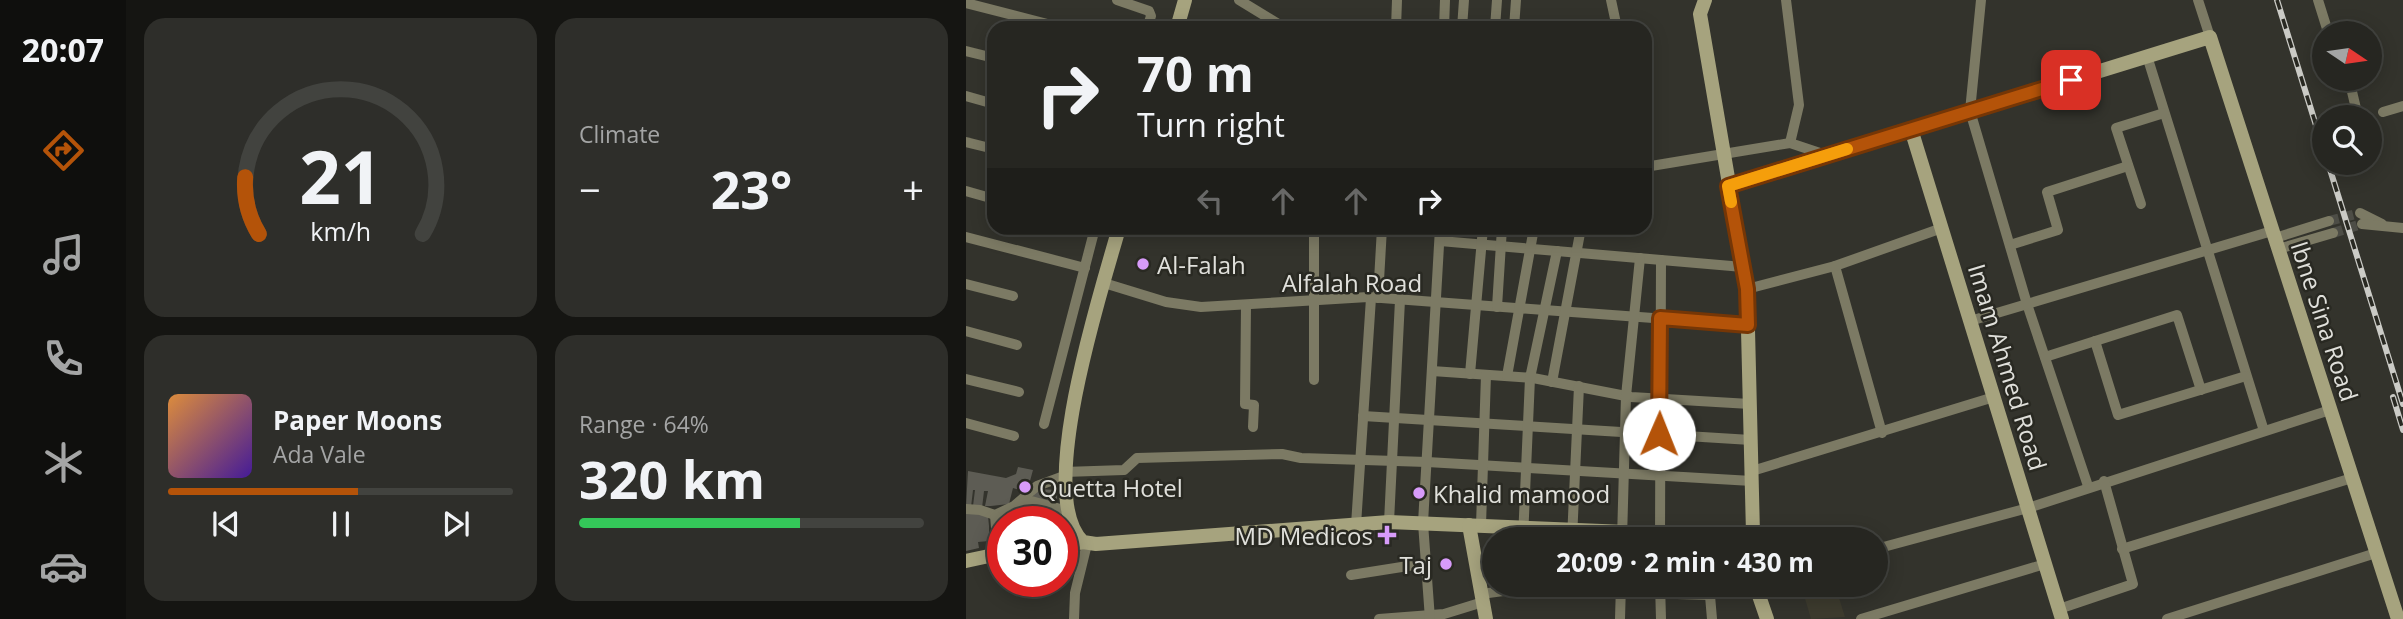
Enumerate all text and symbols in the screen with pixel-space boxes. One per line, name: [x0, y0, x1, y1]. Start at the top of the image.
north arrow: [2312, 21, 2382, 91]
map controls: [2312, 21, 2382, 175]
text: 20:07: [22, 28, 104, 71]
text: 70 m: [1137, 40, 1254, 106]
icon: right: [1022, 49, 1113, 140]
pin: [2041, 50, 2101, 110]
icon: arrive: [2052, 61, 2090, 99]
text: Turn right: [1137, 103, 1285, 146]
button: search: [2312, 105, 2382, 175]
text: Climate: [579, 118, 660, 150]
icon: directions: [39, 126, 88, 175]
text: 21: [299, 126, 382, 225]
text: 23°: [711, 153, 792, 224]
text: −: [579, 163, 601, 215]
text: +: [902, 163, 924, 215]
icon: left: [1191, 182, 1229, 220]
icon: ahead: [1264, 182, 1302, 220]
icon: ahead: [1337, 182, 1375, 220]
icon: right: [1410, 182, 1448, 220]
text: km/h: [310, 213, 371, 247]
icon: music: [39, 230, 88, 279]
street label: Ibne Sina Road: [2284, 237, 2366, 405]
place label: Al-Falah: [1157, 248, 1246, 281]
marker: Al-Falah: [1135, 256, 1151, 272]
street label: Imam Ahmed Road: [1961, 260, 2055, 474]
street label: Alfalah Road: [1282, 266, 1422, 299]
icon: phone: [39, 334, 88, 383]
position arrow: [1622, 397, 1696, 471]
text: Paper Moons: [273, 402, 442, 438]
text: Range · 64%: [579, 408, 709, 440]
icon: climate: [39, 438, 88, 487]
text: Ada Vale: [273, 438, 366, 470]
text: 320 km: [579, 443, 765, 514]
place label: Quetta Hotel: [1039, 471, 1183, 504]
place label: Khalid mamood: [1433, 477, 1610, 510]
marker: Quetta Hotel: [1017, 479, 1033, 495]
marker: Khalid mamood: [1411, 485, 1427, 501]
icon: previous: [207, 505, 245, 543]
icon: pause: [322, 505, 360, 543]
icon: next: [437, 505, 475, 543]
speed limit sign: 30: [987, 506, 1078, 597]
place label: MD Medicos: [1235, 519, 1373, 552]
marker: MD Medicos: [1379, 527, 1395, 543]
icon: car: [39, 542, 88, 591]
text: 20:09 · 2 min · 430 m: [1556, 544, 1814, 580]
place label: Taj: [1399, 548, 1432, 581]
marker: Taj: [1438, 556, 1454, 572]

